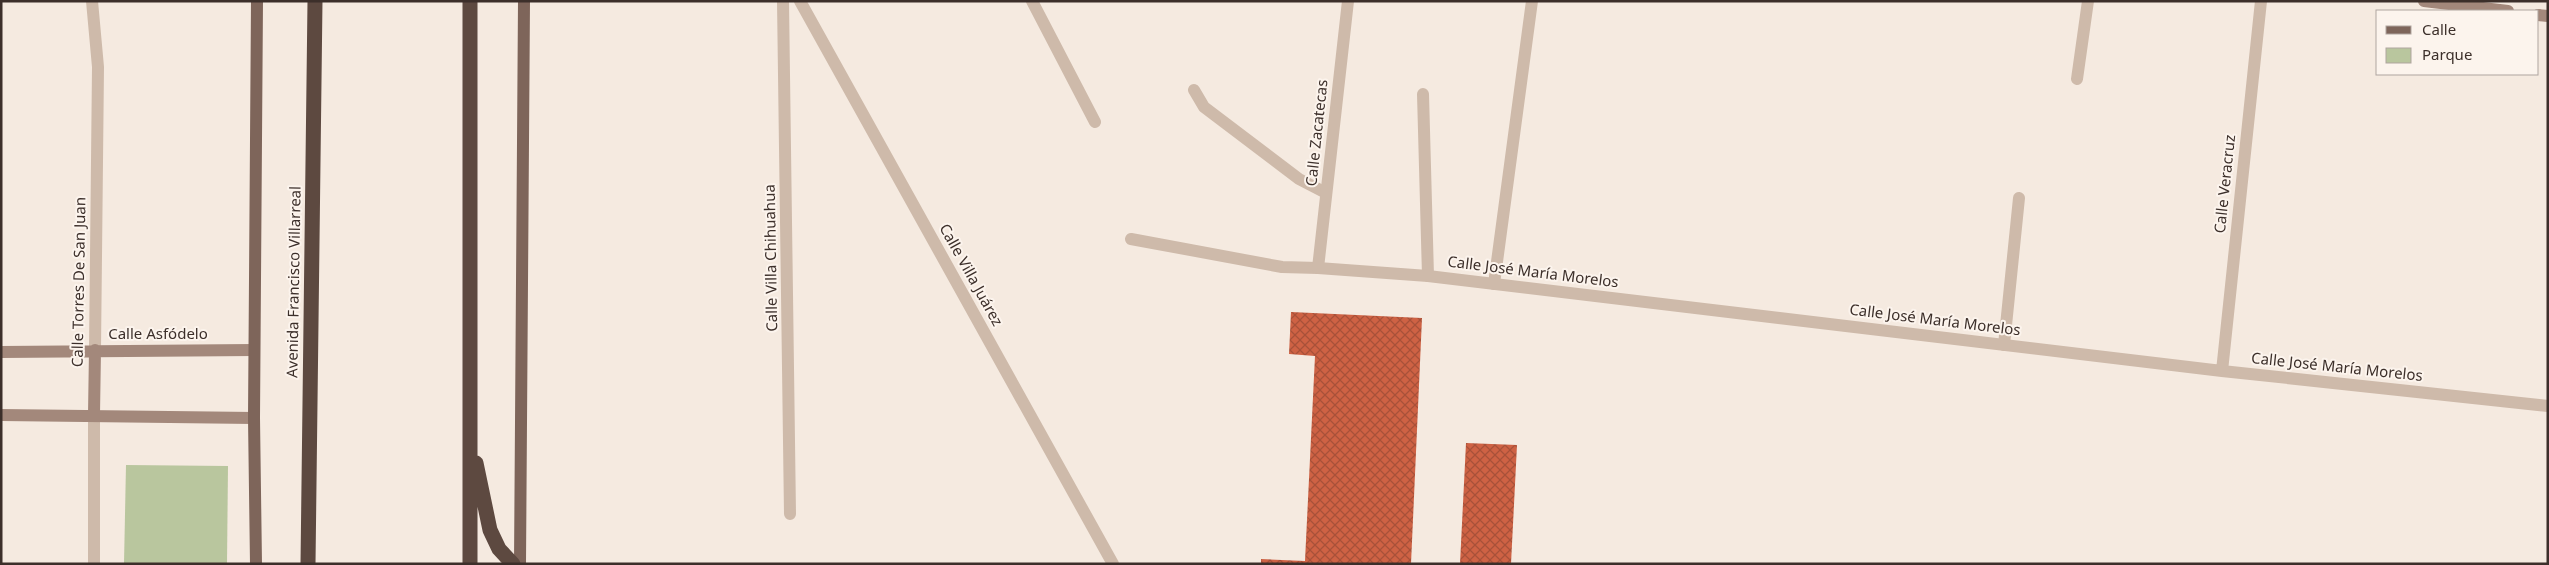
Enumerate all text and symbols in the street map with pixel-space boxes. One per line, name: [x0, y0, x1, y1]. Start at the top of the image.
legend: [2376, 10, 2539, 75]
text: Calle: [2422, 19, 2456, 39]
text: Parque: [2422, 44, 2472, 64]
street label: Calle Zacatecas: [1300, 79, 1332, 187]
street label: Calle Veracruz: [2209, 134, 2239, 234]
street label: Calle Villa Chihuahua: [759, 184, 781, 332]
street label: Avenida Francisco Villarreal: [281, 186, 305, 378]
street label: Calle Torres De San Juan: [67, 197, 89, 367]
street label: Calle Villa Juárez: [936, 220, 1008, 329]
street label: Calle José María Morelos: [1446, 251, 1620, 291]
street label: Calle José María Morelos: [1848, 299, 2022, 339]
street label: Calle Asfódelo: [108, 323, 208, 343]
street label: Calle José María Morelos: [2250, 347, 2424, 385]

